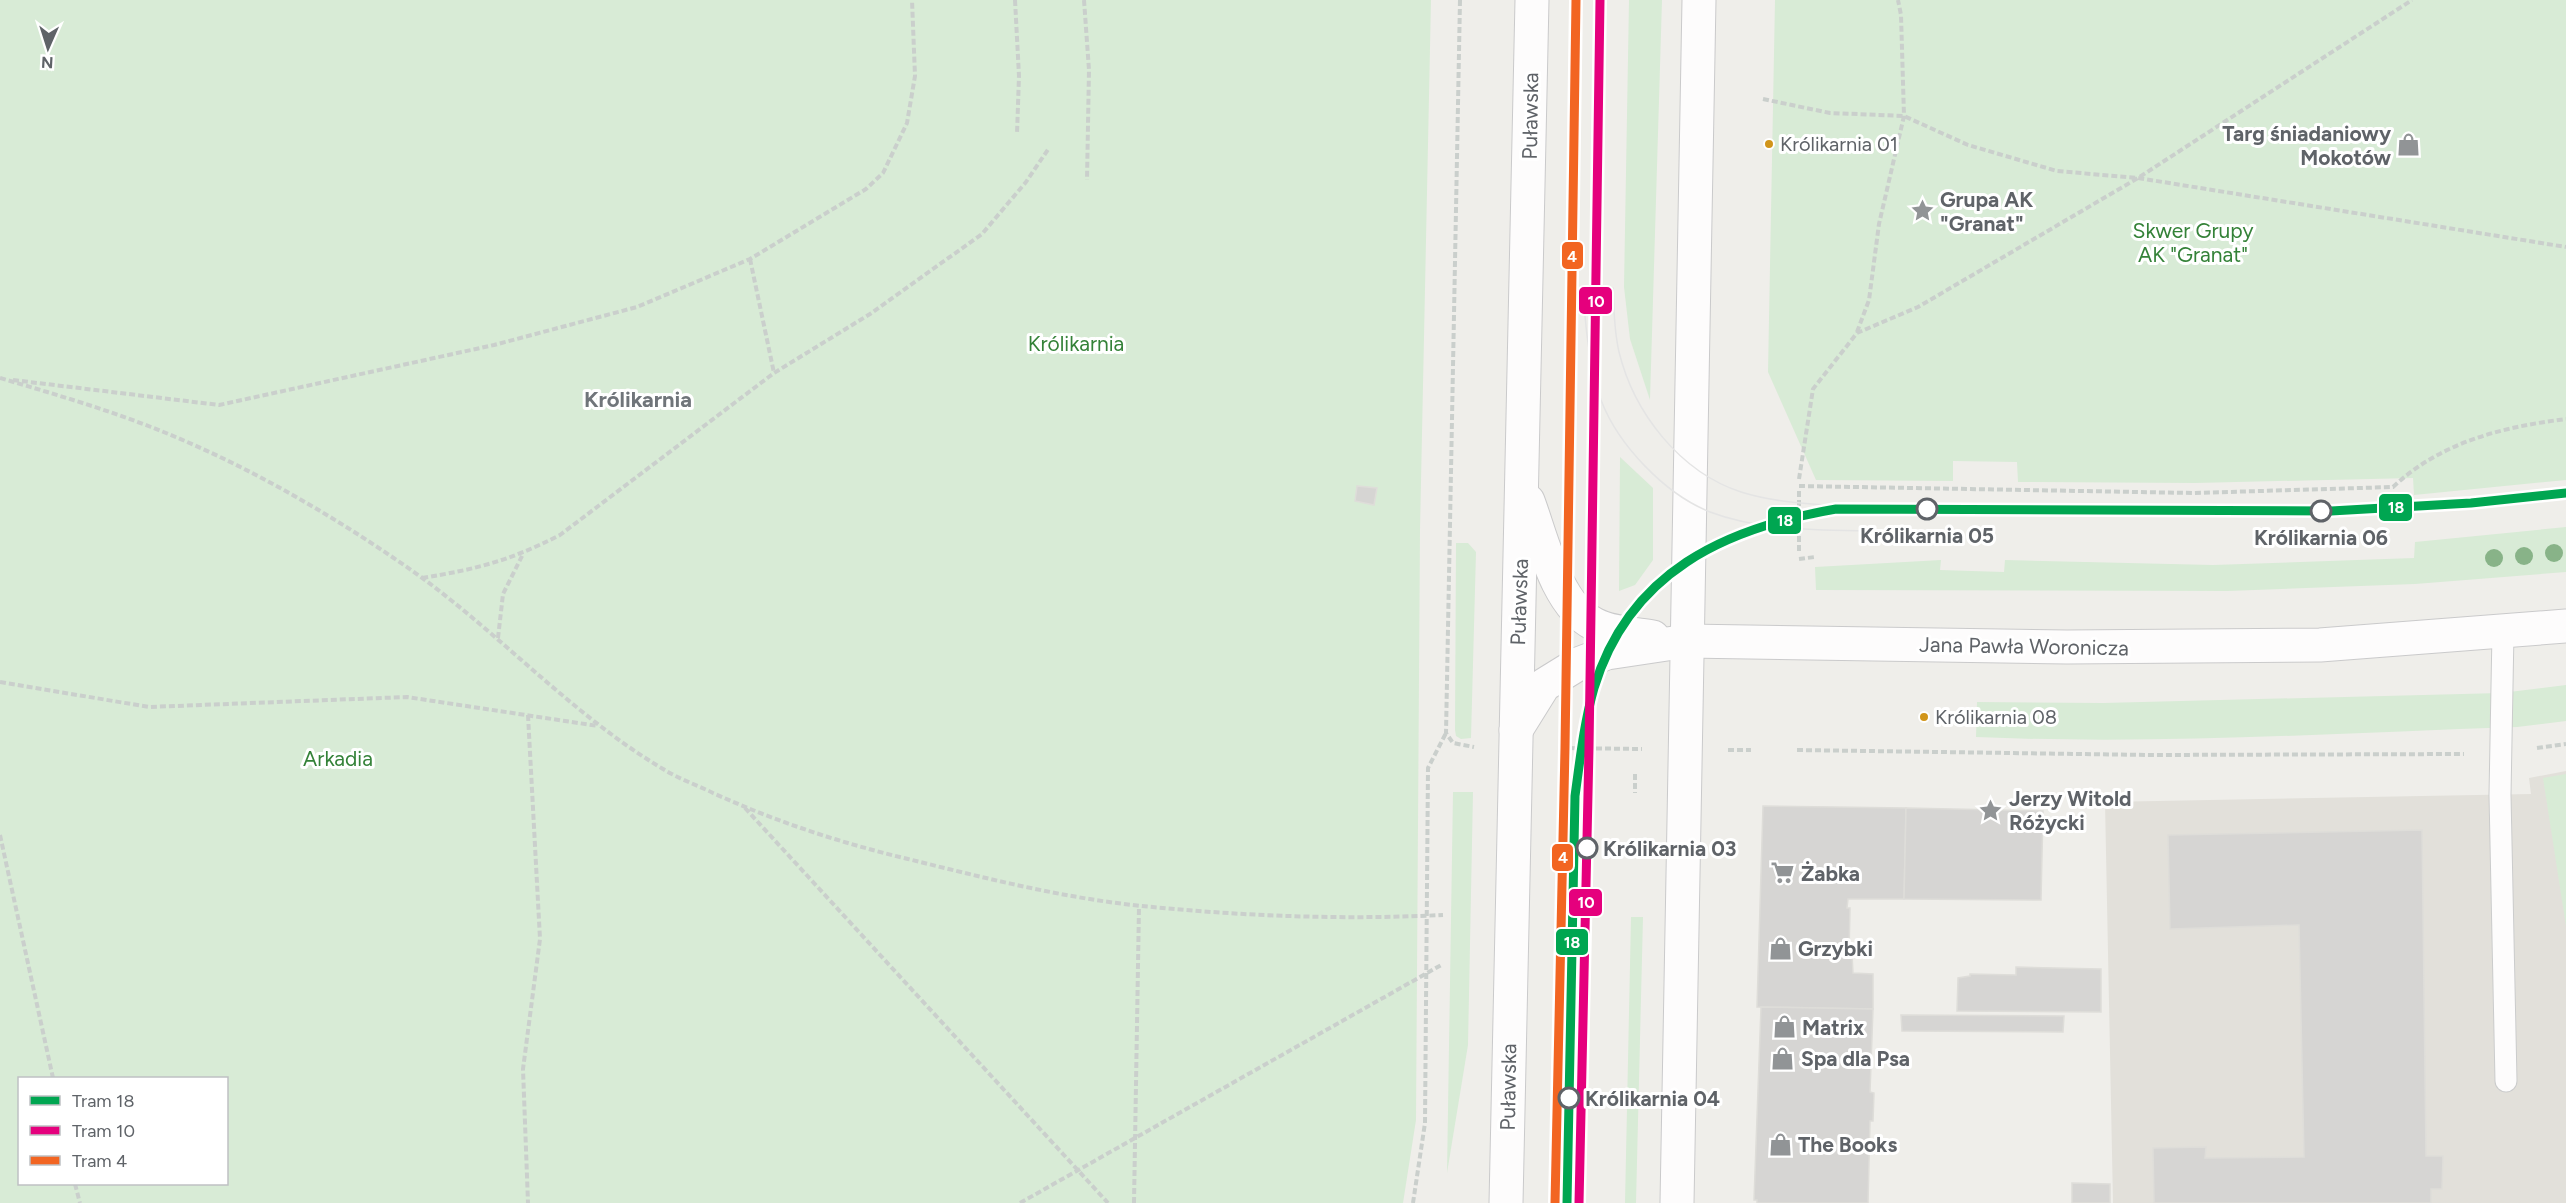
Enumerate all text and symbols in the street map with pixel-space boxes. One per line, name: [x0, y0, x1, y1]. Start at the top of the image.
north arrow: [18, 18, 78, 78]
text: N: [41, 53, 54, 72]
street label: Puławska: [1517, 72, 1543, 160]
place label: Targ śniadaniowy Mokotów: [2222, 121, 2392, 170]
place label: Królikarnia 01: [1780, 132, 1898, 156]
shop icon: Targ śniadaniowy Mokotów: [2396, 132, 2422, 158]
marker: Królikarnia 01: [1763, 138, 1775, 150]
place label: Grupa AK "Granat": [1940, 187, 2033, 236]
place icon: Grupa AK "Granat": [1909, 198, 1935, 224]
park label: Skwer Grupy AK "Granat": [2132, 218, 2254, 267]
line badge: 4: [1561, 241, 1584, 270]
text: 4: [1567, 247, 1577, 266]
line badge: 10: [1578, 286, 1613, 315]
text: 10: [1587, 292, 1605, 311]
park label: Królikarnia: [1028, 331, 1124, 356]
district label: Królikarnia: [584, 386, 692, 413]
line badge: 18: [2378, 493, 2413, 522]
marker: Królikarnia 05: [1916, 498, 1938, 520]
text: 18: [2388, 498, 2404, 517]
marker: Królikarnia 06: [2310, 500, 2332, 522]
line badge: 18: [1767, 506, 1802, 535]
text: 18: [1777, 511, 1793, 530]
place label: Królikarnia 05: [1860, 523, 1994, 548]
place label: Królikarnia 06: [2254, 525, 2388, 550]
street label: Puławska: [1505, 558, 1533, 646]
street label: Jana Pawła Woronicza: [1919, 632, 2129, 660]
place label: Królikarnia 08: [1935, 705, 2057, 729]
marker: Królikarnia 08: [1918, 711, 1930, 723]
park label: Arkadia: [303, 746, 373, 771]
place label: Jerzy Witold Różycki: [2009, 786, 2132, 835]
place icon: Jerzy Witold Różycki: [1978, 797, 2004, 823]
place label: Królikarnia 03: [1603, 836, 1736, 861]
marker: Królikarnia 03: [1576, 837, 1598, 859]
line badge: 4: [1551, 843, 1574, 872]
text: 4: [1558, 848, 1568, 867]
supermarket icon: Żabka: [1770, 860, 1796, 886]
place label: Żabka: [1801, 861, 1860, 886]
line badge: 10: [1568, 888, 1603, 917]
text: 10: [1577, 893, 1595, 912]
line badge: 18: [1555, 928, 1589, 956]
text: 18: [1564, 933, 1580, 952]
shop icon: Grzybki: [1767, 935, 1793, 961]
place label: Grzybki: [1798, 936, 1873, 961]
shop icon: Matrix: [1771, 1014, 1797, 1040]
place label: Matrix: [1802, 1015, 1865, 1040]
street label: Puławska: [1495, 1043, 1521, 1131]
shop icon: Spa dla Psa: [1770, 1045, 1796, 1071]
place label: Spa dla Psa: [1801, 1046, 1910, 1071]
legend: [18, 1077, 228, 1185]
place label: Królikarnia 04: [1585, 1086, 1720, 1111]
marker: Królikarnia 04: [1558, 1087, 1580, 1109]
text: Tram 18: [72, 1090, 135, 1112]
text: Tram 10: [72, 1120, 135, 1142]
shop icon: The Books: [1767, 1131, 1793, 1157]
place label: The Books: [1798, 1132, 1897, 1157]
text: Tram 4: [72, 1150, 127, 1172]

